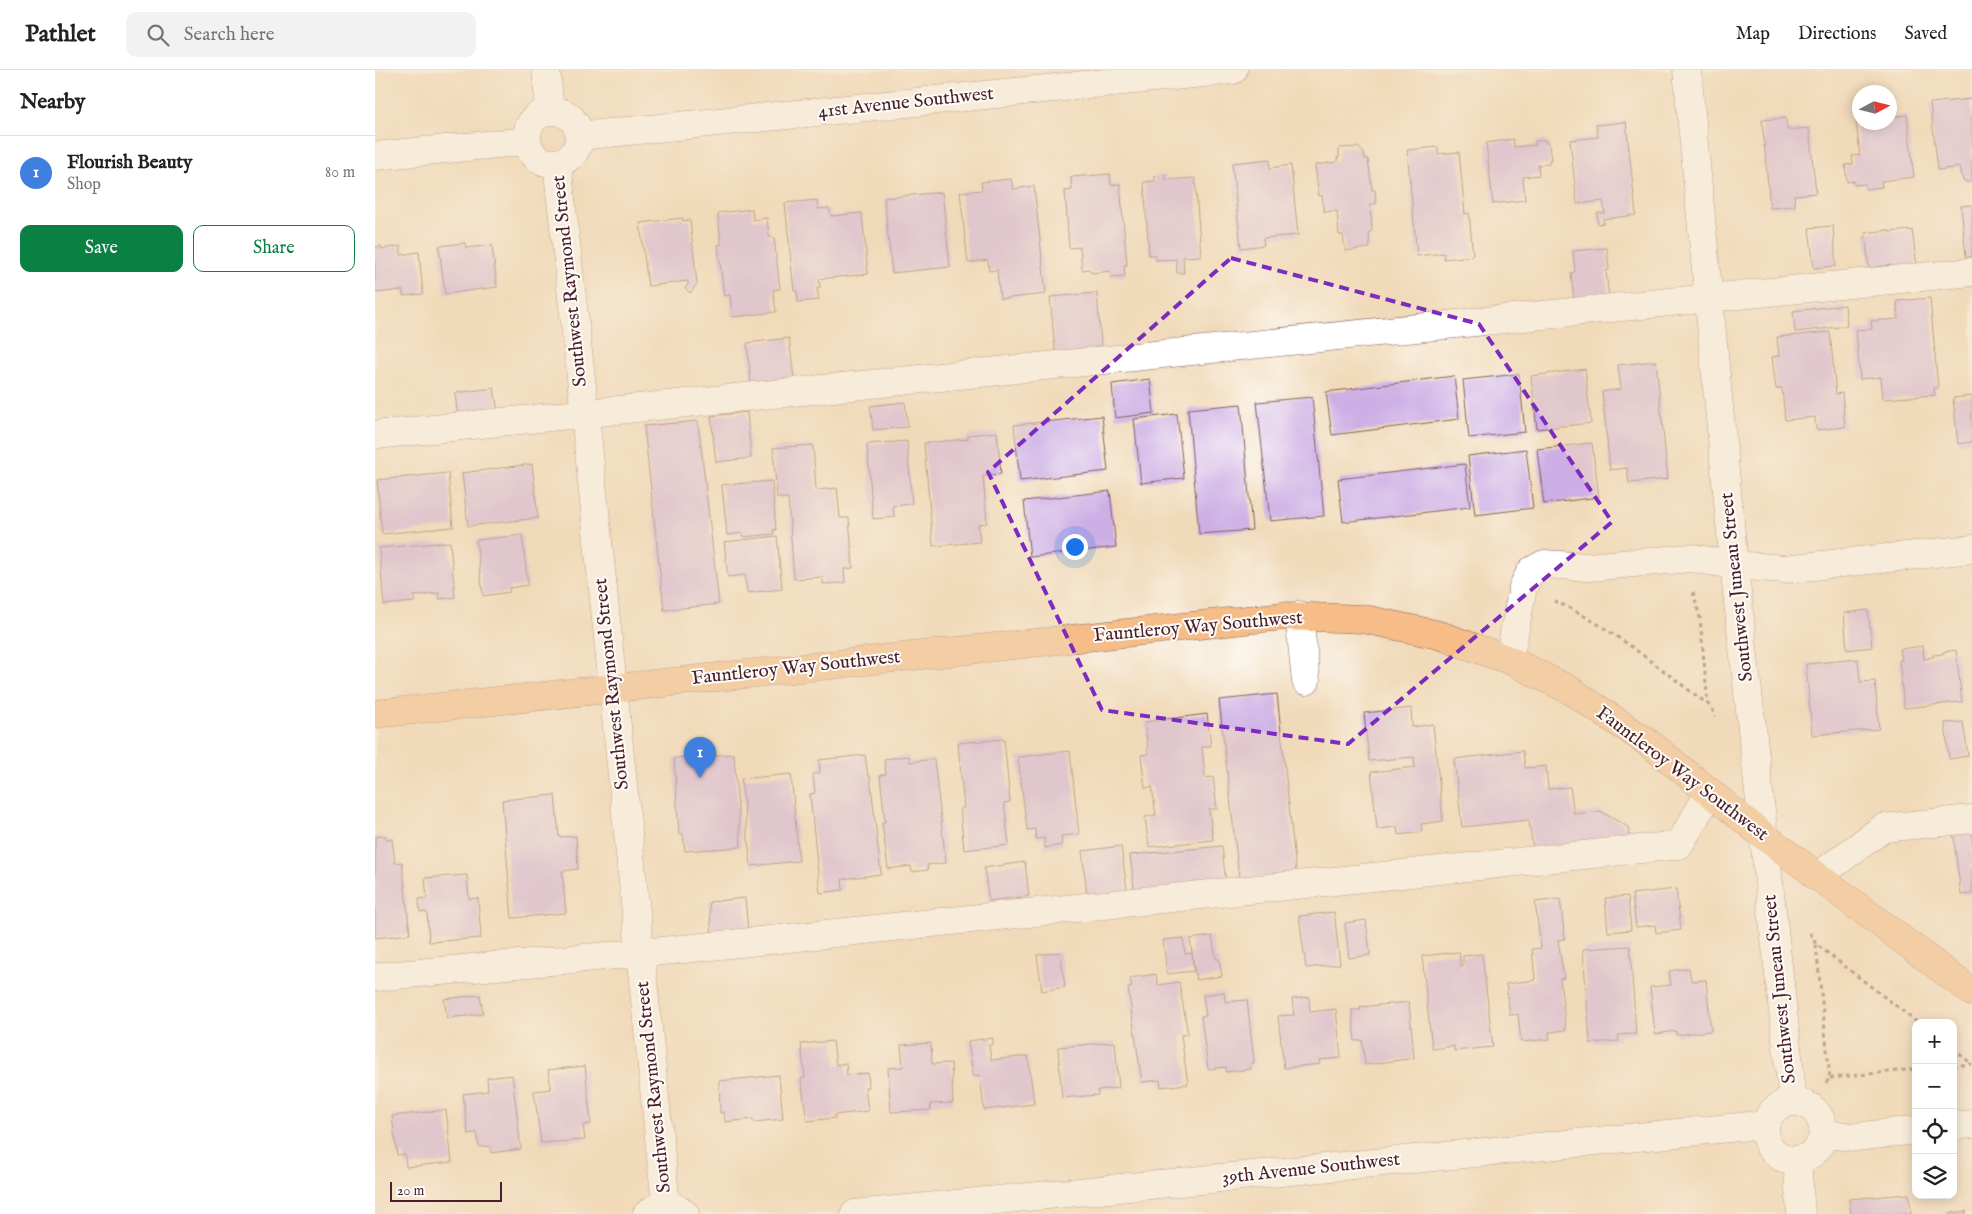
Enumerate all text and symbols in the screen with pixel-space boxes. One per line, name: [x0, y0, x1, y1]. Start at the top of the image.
search box: [126, 12, 476, 57]
text: Pathlet: [25, 19, 96, 50]
icon: search: [144, 21, 172, 49]
text: Search here: [184, 23, 274, 47]
text: Map: [1736, 23, 1770, 46]
text: Directions: [1798, 23, 1876, 46]
text: Saved: [1904, 23, 1947, 46]
street label: 41st Avenue Southwest: [817, 82, 995, 124]
north arrow: [1852, 85, 1897, 130]
text: Nearby: [20, 89, 85, 116]
text: Flourish Beauty: [67, 151, 192, 175]
text: 1: [33, 163, 39, 183]
text: 80 m: [325, 163, 355, 183]
street label: Southwest Raymond Street: [547, 174, 593, 388]
text: Shop: [67, 175, 101, 195]
button: Save: [20, 225, 183, 272]
button: Share: [193, 225, 355, 272]
street label: Southwest Juneau Street: [1715, 491, 1759, 683]
your location: [1062, 534, 1088, 560]
street label: Southwest Raymond Street: [589, 577, 635, 791]
street label: Fauntleroy Way Southwest: [1092, 606, 1304, 648]
street label: Fauntleroy Way Southwest: [690, 645, 902, 691]
street label: Fauntleroy Way Southwest: [1591, 701, 1773, 847]
pin: 1: [684, 737, 716, 778]
street label: Southwest Juneau Street: [1758, 893, 1802, 1085]
street label: Southwest Raymond Street: [631, 980, 677, 1194]
map controls: [1912, 1019, 1957, 1199]
button: +: [1912, 1019, 1957, 1064]
button: −: [1912, 1064, 1957, 1109]
button: locate: [1912, 1109, 1957, 1154]
street label: 39th Avenue Southwest: [1221, 1148, 1402, 1190]
button: layers: [1912, 1154, 1957, 1199]
scale bar: [390, 1179, 503, 1202]
text: 20 m: [397, 1182, 424, 1200]

